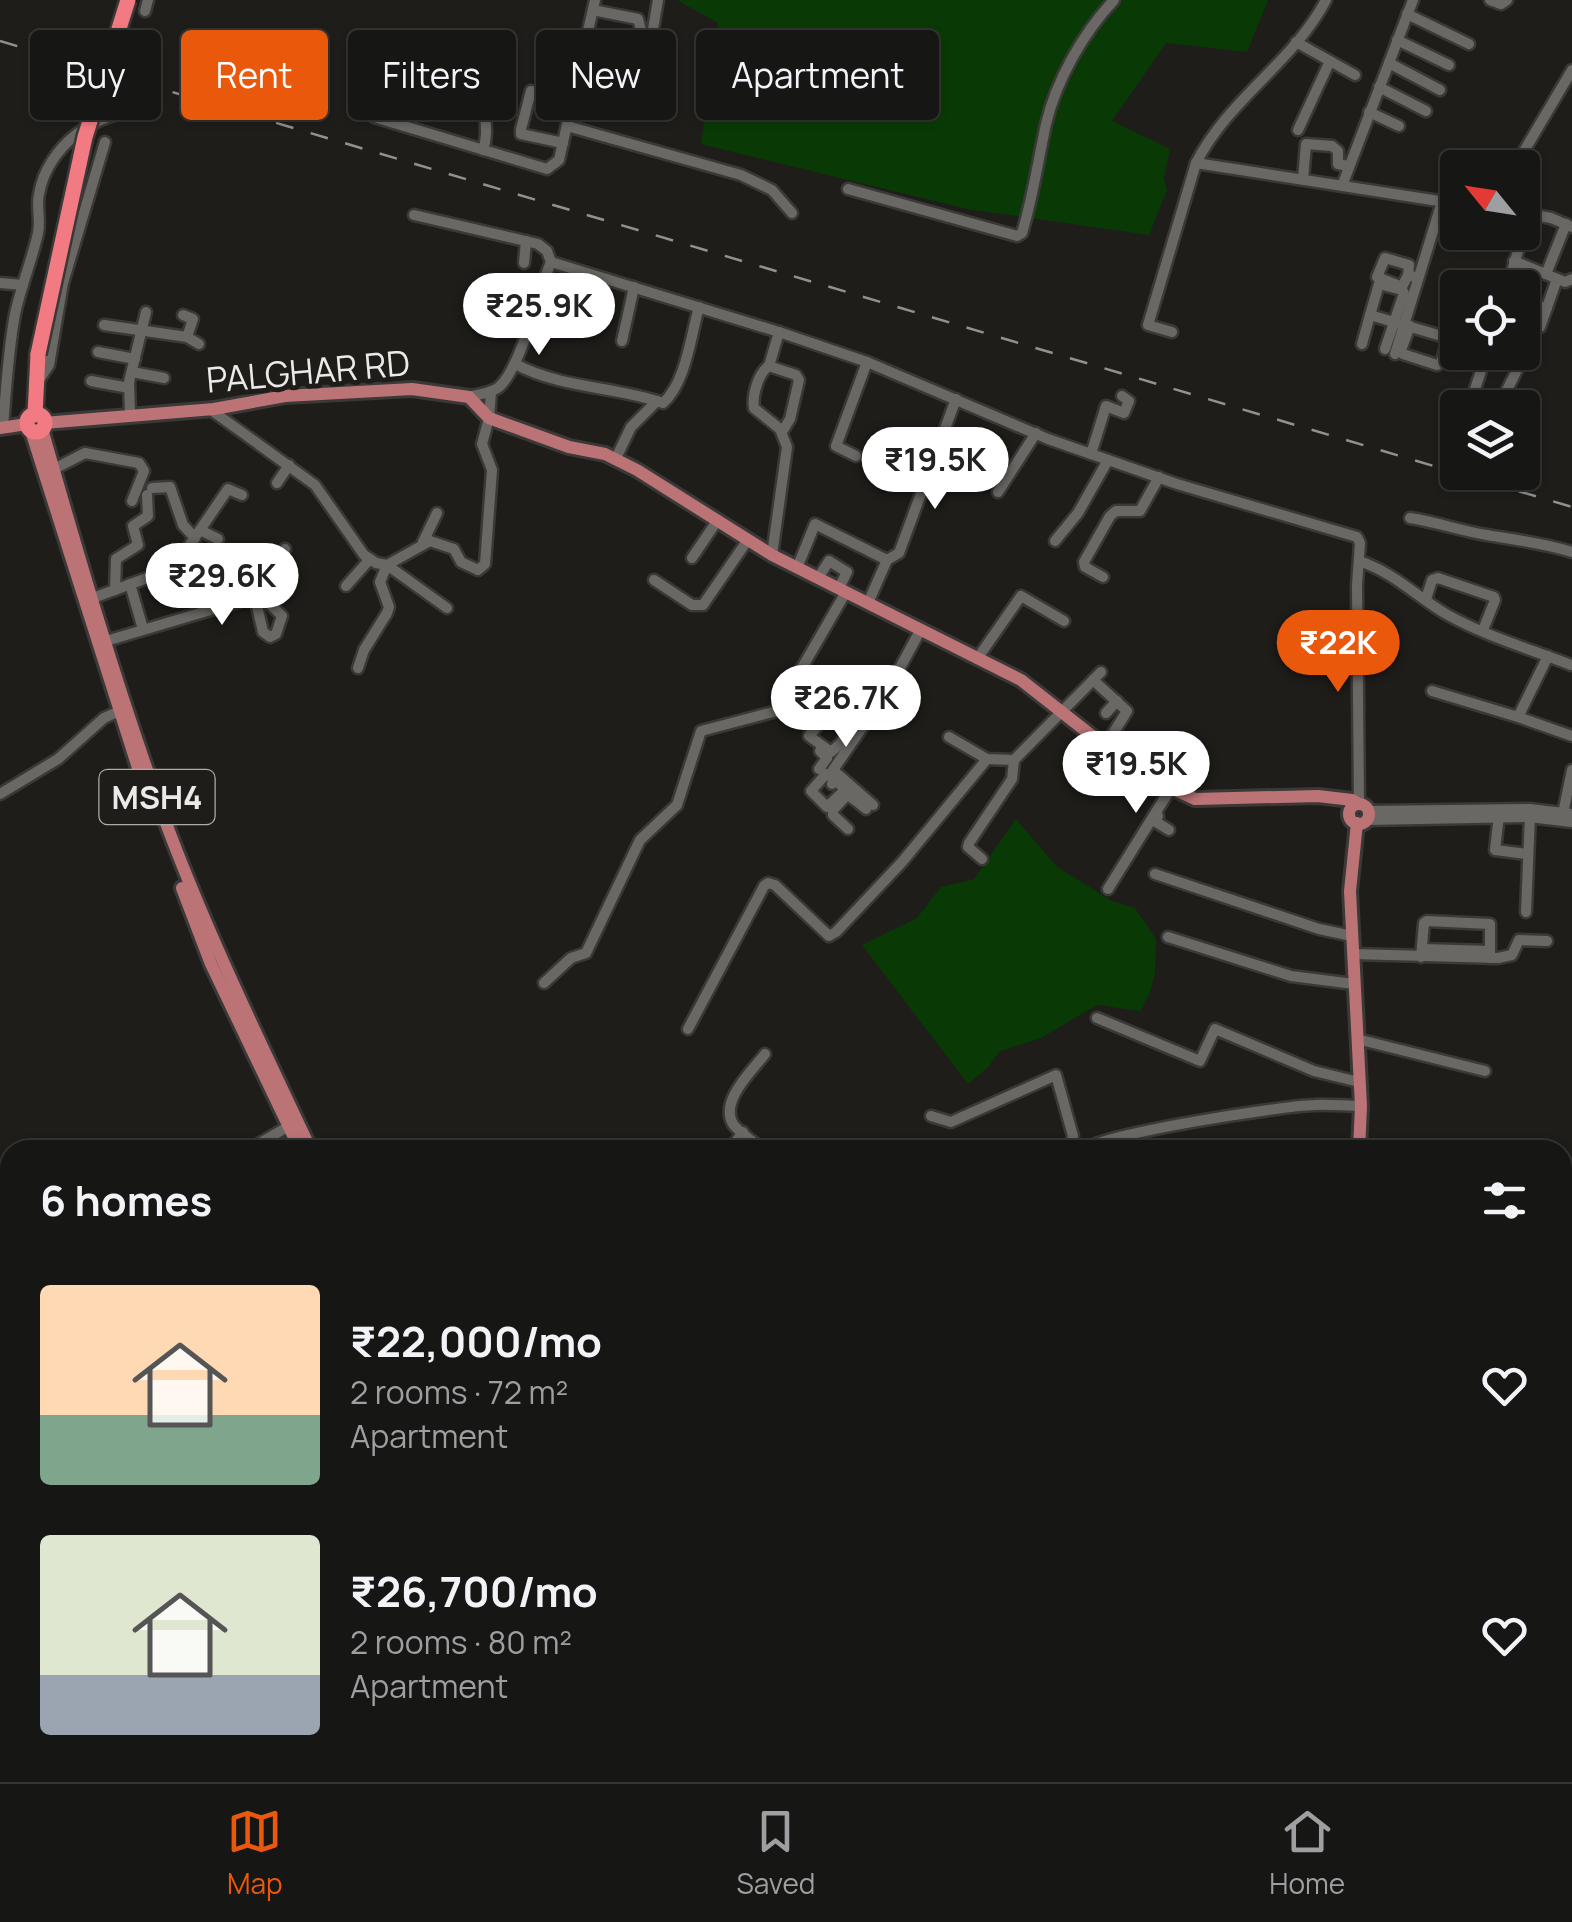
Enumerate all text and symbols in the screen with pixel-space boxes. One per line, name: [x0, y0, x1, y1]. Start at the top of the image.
chip: Buy: [30, 30, 161, 120]
chip: Rent: [181, 30, 328, 120]
chip: Filters: [348, 30, 516, 120]
chip: New: [536, 30, 676, 120]
chip: Apartment: [696, 30, 939, 120]
north arrow: [1440, 150, 1540, 250]
map controls: [1440, 150, 1540, 490]
button: locate: [1440, 270, 1540, 370]
pin: ₹25.9K: [458, 273, 620, 358]
text: ₹25.9K: [485, 283, 593, 327]
street label: PALGHAR RD: [204, 338, 412, 404]
button: layers: [1440, 390, 1540, 490]
pin: ₹19.5K: [854, 427, 1016, 512]
text: ₹19.5K: [884, 437, 986, 481]
pin: ₹29.6K: [141, 543, 303, 628]
text: ₹29.6K: [168, 553, 276, 597]
pin: ₹22K: [1279, 610, 1397, 695]
text: ₹22K: [1299, 620, 1377, 664]
pin: ₹26.7K: [765, 665, 927, 750]
text: ₹26.7K: [793, 675, 899, 719]
pin: ₹19.5K: [1055, 731, 1217, 816]
text: ₹19.5K: [1085, 741, 1187, 785]
road number: MSH4: [100, 770, 214, 824]
text: 6 homes: [40, 1171, 212, 1229]
icon: filters: [1477, 1173, 1532, 1228]
text: ₹22,000/mo: [350, 1312, 602, 1370]
icon: home: [120, 1325, 240, 1445]
icon: heart: [1477, 1358, 1532, 1413]
text: 2 rooms · 72 m²: [350, 1370, 568, 1414]
text: Apartment: [350, 1414, 508, 1458]
text: ₹26,700/mo: [350, 1562, 598, 1620]
icon: home: [120, 1575, 240, 1695]
icon: heart: [1477, 1608, 1532, 1663]
text: 2 rooms · 80 m²: [350, 1620, 572, 1664]
text: Apartment: [350, 1664, 508, 1708]
tab: Map: [227, 1804, 283, 1902]
tab: Saved: [737, 1804, 815, 1902]
tab: Home: [1269, 1804, 1345, 1902]

